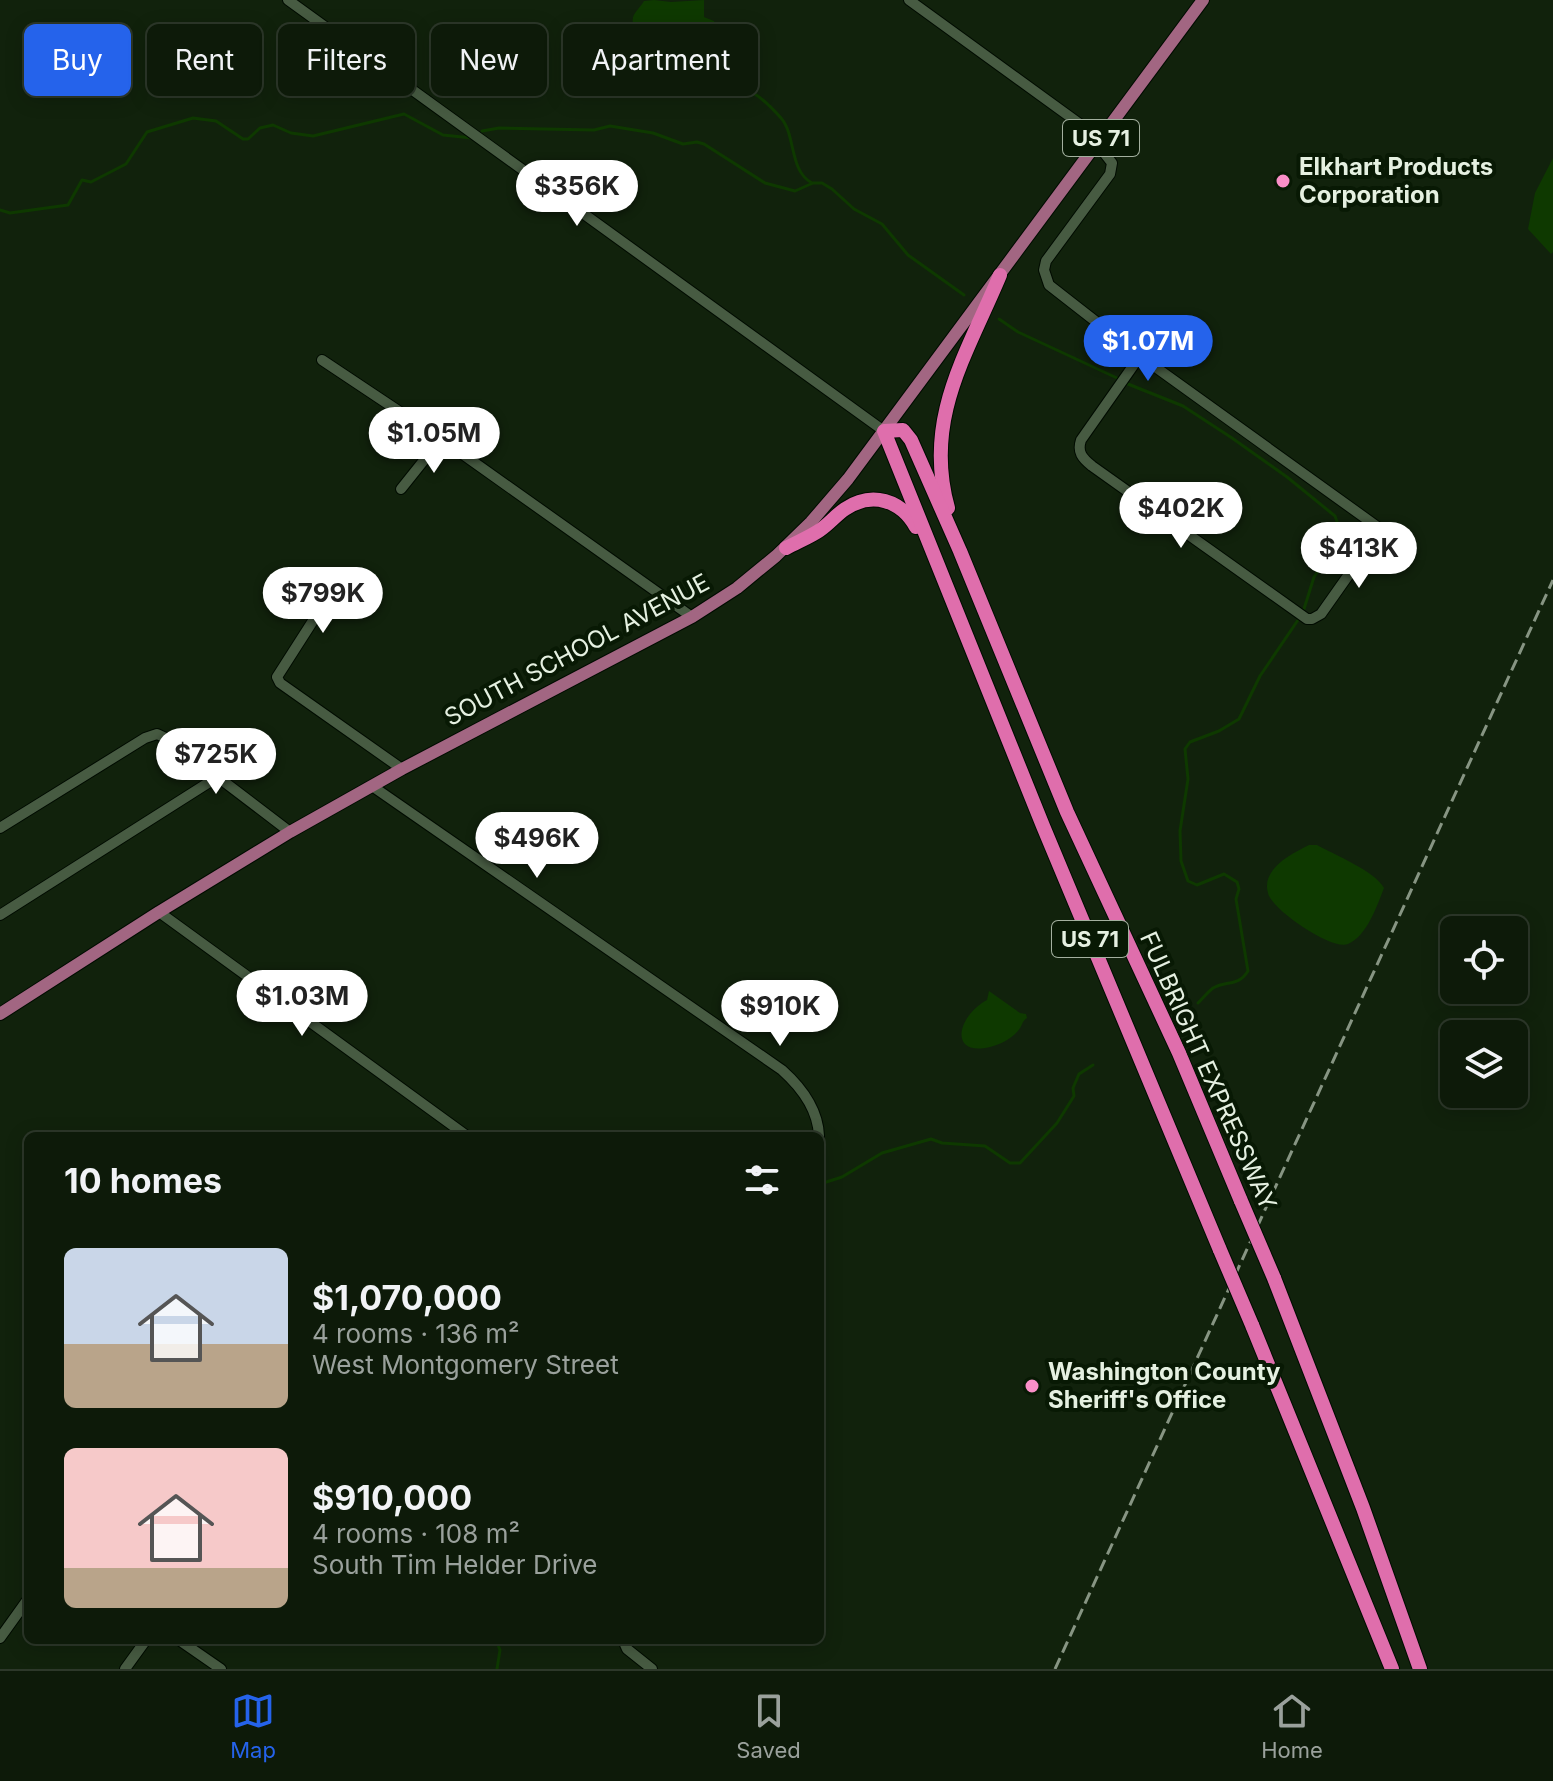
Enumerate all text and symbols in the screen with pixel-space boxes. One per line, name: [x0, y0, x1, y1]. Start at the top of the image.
chip: Buy: [24, 24, 131, 96]
chip: Rent: [147, 24, 262, 96]
chip: Filters: [278, 24, 415, 96]
chip: New: [431, 24, 547, 96]
chip: Apartment: [563, 24, 758, 96]
road number: US 71: [1063, 120, 1139, 156]
place label: Elkhart Products Corporation: [1299, 152, 1493, 209]
pin: $356K: [521, 160, 633, 228]
text: $356K: [534, 170, 620, 201]
marker: Elkhart Products Corporation: [1274, 172, 1292, 190]
pin: $1.07M: [1083, 315, 1213, 383]
text: $1.07M: [1102, 325, 1194, 356]
pin: $1.05M: [369, 407, 499, 475]
text: $1.05M: [387, 417, 481, 448]
pin: $402K: [1125, 482, 1237, 550]
text: $402K: [1137, 492, 1225, 523]
pin: $413K: [1303, 522, 1415, 590]
text: $413K: [1319, 532, 1399, 563]
pin: $799K: [267, 567, 379, 635]
street label: SOUTH SCHOOL AVENUE: [439, 567, 714, 732]
text: $799K: [281, 577, 365, 608]
pin: $725K: [160, 728, 272, 796]
text: $725K: [174, 738, 258, 769]
pin: $496K: [481, 812, 593, 880]
text: $496K: [493, 822, 581, 853]
map controls: [1440, 916, 1528, 1108]
button: locate: [1440, 916, 1528, 1004]
road number: US 71: [1052, 921, 1128, 957]
street label: FULBRIGHT EXPRESSWAY: [1134, 927, 1283, 1214]
pin: $1.03M: [237, 970, 367, 1038]
text: $1.03M: [255, 980, 349, 1011]
pin: $910K: [724, 980, 836, 1048]
text: $910K: [739, 990, 821, 1021]
button: layers: [1440, 1020, 1528, 1108]
icon: filters: [740, 1158, 784, 1202]
text: 10 homes: [64, 1160, 222, 1201]
text: $1,070,000: [312, 1277, 502, 1318]
icon: home: [128, 1280, 224, 1376]
text: 4 rooms · 136 m²: [312, 1318, 520, 1349]
text: West Montgomery Street: [312, 1349, 619, 1380]
place label: Washington County Sheriff's Office: [1048, 1357, 1281, 1414]
marker: Washington County Sheriff's Office: [1023, 1377, 1041, 1395]
text: $910,000: [312, 1477, 472, 1518]
icon: home: [128, 1480, 224, 1576]
text: 4 rooms · 108 m²: [312, 1518, 520, 1549]
text: South Tim Helder Drive: [312, 1549, 597, 1580]
tab: Map: [230, 1689, 276, 1763]
tab: Saved: [736, 1689, 801, 1763]
tab: Home: [1261, 1689, 1323, 1763]

